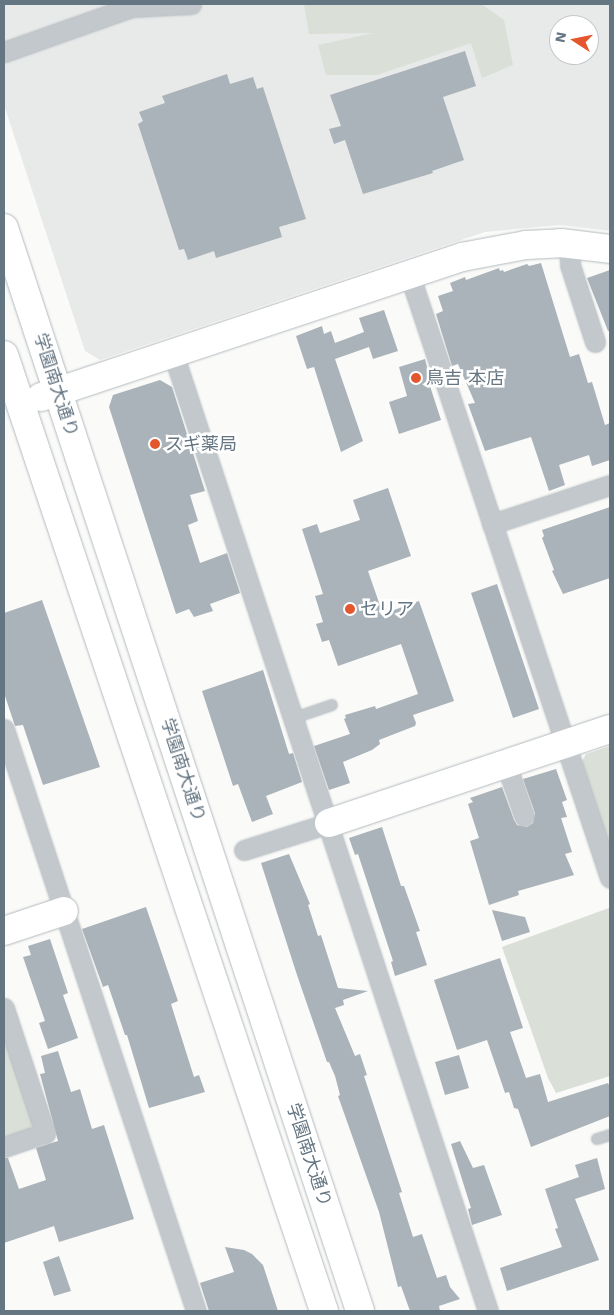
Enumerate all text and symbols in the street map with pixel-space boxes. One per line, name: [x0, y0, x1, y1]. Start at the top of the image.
north arrow: [549, 15, 599, 65]
text: N: [551, 31, 569, 44]
street label: 学園南大通り: [29, 330, 83, 440]
place label: 鳥吉 本店: [426, 367, 504, 389]
marker: 鳥吉 本店: [410, 372, 422, 384]
place label: スギ薬局: [165, 433, 237, 455]
marker: スギ薬局: [149, 438, 161, 450]
place label: セリア: [360, 598, 414, 620]
marker: セリア: [344, 603, 356, 615]
street label: 学園南大通り: [156, 715, 210, 825]
street label: 学園南大通り: [282, 1100, 336, 1210]

